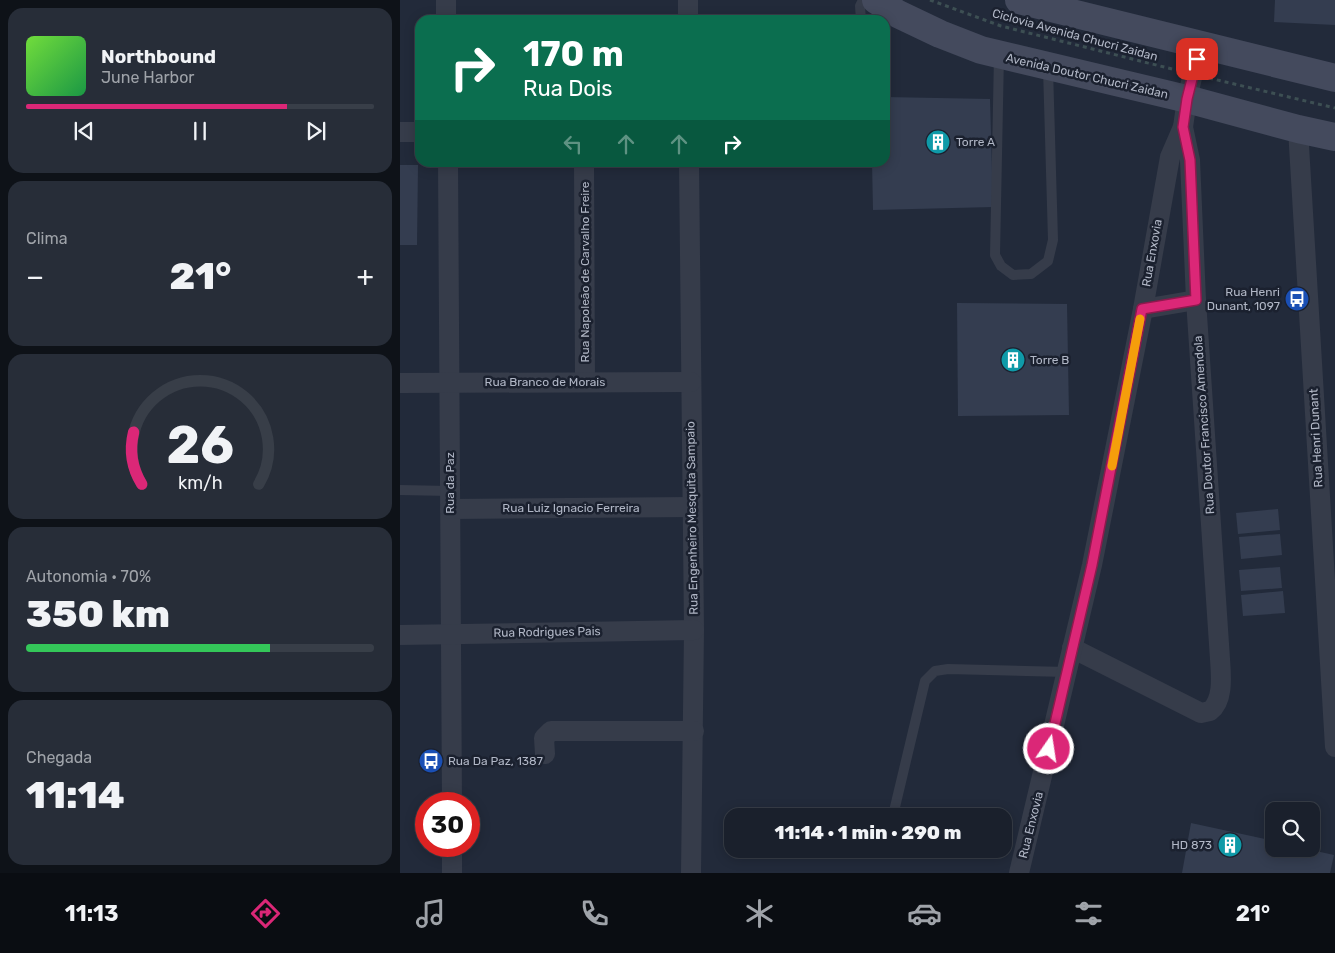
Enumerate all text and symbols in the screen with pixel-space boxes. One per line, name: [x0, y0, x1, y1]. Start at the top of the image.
street label: Ciclovia Avenida Chucri Zaidan: [991, 6, 1159, 64]
text: 170 m: [523, 33, 624, 75]
icon: right: [440, 35, 505, 100]
pin: [1176, 38, 1218, 80]
text: Northbound: [101, 45, 216, 68]
icon: arrive: [1183, 45, 1211, 73]
street label: Avenida Doutor Chucri Zaidan: [1004, 50, 1170, 102]
text: June Harbor: [101, 68, 194, 87]
text: Rua Dois: [523, 75, 613, 102]
icon: previous: [70, 117, 98, 145]
icon: pause: [186, 117, 214, 145]
icon: next: [302, 117, 330, 145]
building icon: Torre A: [925, 129, 951, 155]
icon: left: [559, 130, 587, 158]
icon: ahead: [612, 130, 640, 158]
icon: ahead: [665, 130, 693, 158]
icon: right: [718, 130, 746, 158]
place label: Torre A: [956, 135, 995, 149]
street label: Rua Napoleão de Carvalho Freire: [578, 181, 592, 362]
street label: Rua Enxovia: [1139, 218, 1165, 288]
text: Clima: [26, 229, 67, 248]
text: 21°: [170, 253, 231, 299]
text: −: [26, 260, 44, 293]
text: +: [357, 260, 374, 293]
place label: Rua Henri Dunant, 1097: [1207, 285, 1280, 313]
bus stop icon: Rua Henri Dunant, 1097: [1284, 286, 1310, 312]
street label: Rua Doutor Francisco Amendola: [1191, 335, 1217, 515]
building icon: Torre B: [1000, 347, 1026, 373]
place label: Torre B: [1030, 353, 1069, 367]
street label: Rua Branco de Morais: [485, 375, 605, 389]
street label: Rua Henri Dunant: [1306, 388, 1326, 488]
text: 26: [166, 414, 234, 476]
street label: Rua Engenheiro Mesquita Sampaio: [683, 421, 701, 615]
street label: Rua da Paz: [443, 452, 457, 514]
text: km/h: [178, 472, 222, 493]
street label: Rua Luiz Ignacio Ferreira: [502, 501, 640, 515]
text: Autonomia · 70%: [26, 567, 151, 586]
text: 350 km: [26, 591, 170, 637]
street label: Rua Rodrigues Pais: [493, 624, 601, 640]
position arrow: [1022, 722, 1074, 774]
text: Chegada: [26, 748, 92, 767]
bus stop icon: Rua Da Paz, 1387: [418, 748, 444, 774]
place label: Rua Da Paz, 1387: [448, 754, 543, 768]
text: 11:14: [26, 772, 125, 818]
street label: Rua Enxovia: [1016, 790, 1046, 860]
speed limit sign: 30: [415, 792, 480, 857]
map controls: [1265, 802, 1320, 857]
button: search: [1265, 802, 1320, 857]
text: 11:14 · 1 min · 290 m: [775, 821, 961, 844]
building icon: HD 873: [1217, 832, 1243, 858]
place label: HD 873: [1171, 838, 1212, 852]
icon: directions: [248, 896, 283, 931]
icon: music: [413, 896, 448, 931]
icon: phone: [577, 896, 612, 931]
icon: climate: [742, 896, 777, 931]
icon: car: [907, 896, 942, 931]
icon: filters: [1071, 896, 1106, 931]
text: 11:13: [65, 900, 119, 927]
text: 21°: [1236, 900, 1270, 927]

